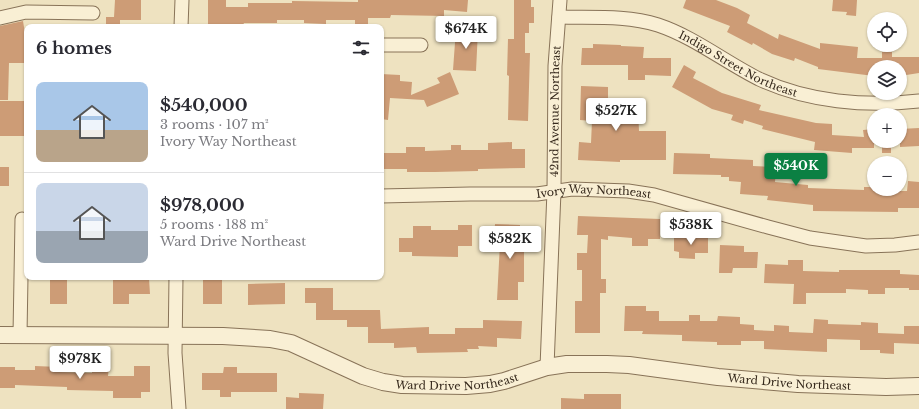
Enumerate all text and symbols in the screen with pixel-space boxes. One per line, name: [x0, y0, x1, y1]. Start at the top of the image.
map controls: [867, 12, 907, 196]
button: locate: [867, 12, 907, 52]
pin: $674K: [438, 16, 494, 50]
text: $674K: [445, 20, 487, 37]
street label: Indigo Street Northeast: [676, 28, 800, 100]
icon: filters: [350, 37, 372, 59]
text: 6 homes: [36, 38, 112, 59]
street label: 42nd Avenue Northeast: [547, 44, 564, 177]
button: layers: [867, 60, 907, 100]
text: $540,000: [160, 95, 247, 116]
icon: home: [68, 98, 116, 146]
pin: $527K: [588, 98, 644, 132]
text: $527K: [595, 102, 637, 119]
button: +: [867, 108, 907, 148]
text: 3 rooms · 107 m²: [160, 116, 269, 133]
text: Ivory Way Northeast: [160, 133, 297, 150]
pin: $540K: [768, 153, 824, 187]
button: −: [867, 156, 907, 196]
text: $540K: [773, 157, 819, 174]
street label: Ivory Way Northeast: [535, 182, 653, 202]
text: $978,000: [160, 195, 245, 216]
icon: home: [68, 199, 116, 247]
pin: $538K: [663, 212, 719, 246]
text: 5 rooms · 188 m²: [160, 216, 268, 233]
text: $538K: [669, 216, 713, 233]
pin: $582K: [482, 226, 538, 260]
text: $582K: [488, 230, 532, 247]
text: Ward Drive Northeast: [160, 233, 306, 250]
pin: $978K: [52, 346, 108, 380]
text: $978K: [59, 350, 101, 367]
street label: Ward Drive Northeast: [393, 370, 521, 393]
street label: Ward Drive Northeast: [726, 371, 852, 393]

